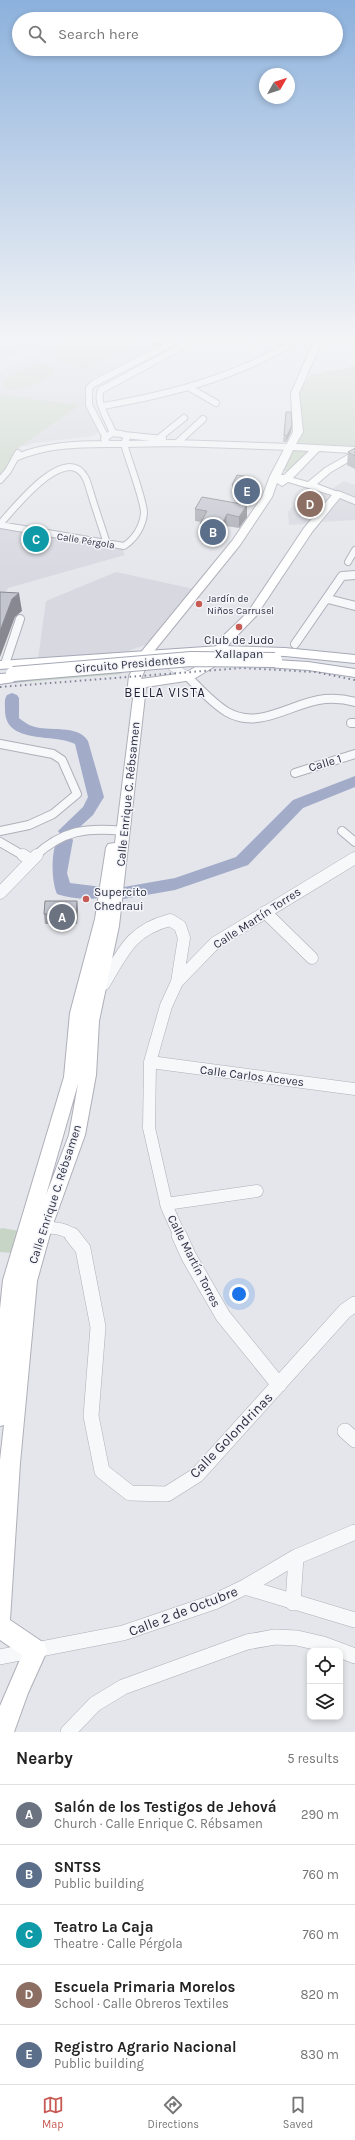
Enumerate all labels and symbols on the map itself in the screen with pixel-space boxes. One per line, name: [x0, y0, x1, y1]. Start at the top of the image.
north arrow: [259, 68, 295, 104]
pin: E: [234, 476, 260, 506]
pin: D: [297, 489, 323, 519]
pin: B: [200, 517, 226, 547]
pin: C: [23, 524, 49, 554]
street label: Calle Pérgola: [56, 531, 116, 551]
place label: Jardín de Niños Carrusel: [207, 593, 274, 617]
marker: Jardín de Niños Carrusel: [194, 599, 204, 609]
marker: Club de Judo Xallapan: [234, 622, 244, 632]
place label: Club de Judo Xallapan: [204, 633, 274, 661]
street label: Circuito Presidentes: [74, 652, 186, 676]
district label: BELLA VISTA: [124, 685, 206, 700]
street label: Calle Enrique C. Rébsamen: [113, 721, 143, 867]
street label: Calle 1: [307, 751, 343, 775]
street label: Calle Martín Torres: [211, 884, 303, 952]
place label: Supercito Chedraui: [94, 885, 147, 913]
marker: Supercito Chedraui: [81, 894, 91, 904]
pin: A: [49, 902, 75, 932]
street label: Calle Carlos Aceves: [199, 1063, 305, 1089]
street label: Calle Enrique C. Rébsamen: [26, 1123, 84, 1265]
street label: Calle Martín Torres: [165, 1212, 223, 1310]
your location: [229, 1284, 249, 1304]
street label: Calle Golondrinas: [186, 1389, 277, 1482]
street label: Calle 2 de Octubre: [126, 1583, 240, 1640]

